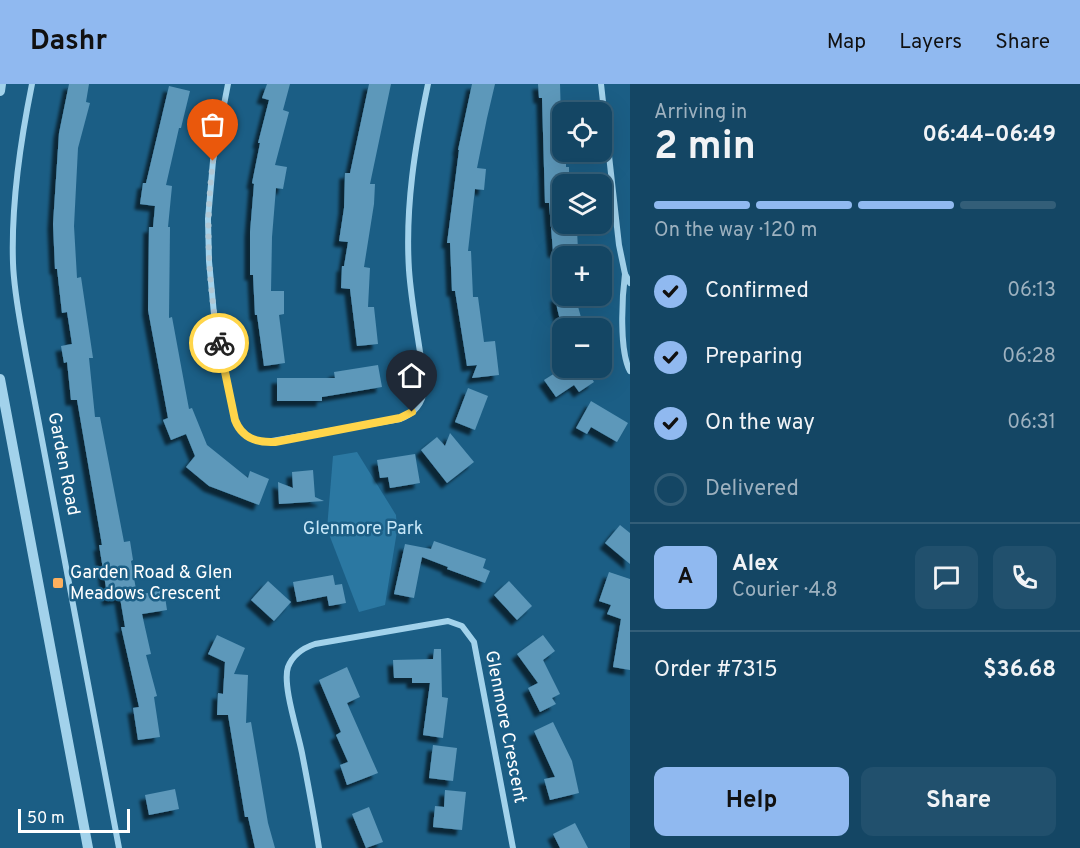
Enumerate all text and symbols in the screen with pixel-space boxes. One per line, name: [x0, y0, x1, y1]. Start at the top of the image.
text: Dashr: [30, 24, 107, 60]
text: Map: [827, 29, 866, 56]
text: Layers: [899, 29, 962, 56]
text: Share: [995, 29, 1050, 56]
pin: [187, 99, 238, 161]
text: Arriving in: [654, 100, 747, 126]
map controls: [552, 102, 612, 378]
button: locate: [552, 102, 612, 162]
icon: bag: [196, 108, 229, 141]
text: 06:44–06:49: [922, 122, 1056, 149]
text: 2 min: [654, 124, 756, 173]
button: layers: [552, 174, 612, 234]
text: On the way · 120 m: [654, 218, 818, 244]
button: +: [552, 246, 612, 306]
icon: check: [654, 275, 687, 308]
text: Confirmed: [705, 278, 809, 305]
text: 06:13: [1007, 278, 1056, 304]
courier: [189, 313, 249, 373]
button: −: [552, 318, 612, 378]
icon: bike: [203, 327, 236, 360]
icon: check: [654, 341, 687, 374]
text: Preparing: [705, 344, 803, 371]
text: 06:28: [1002, 344, 1056, 370]
pin: [386, 350, 437, 412]
icon: home: [395, 359, 428, 392]
icon: check: [654, 407, 687, 440]
street label: Garden Road: [42, 410, 84, 518]
text: On the way: [705, 410, 815, 437]
text: 06:31: [1007, 410, 1056, 436]
text: Delivered: [705, 476, 799, 503]
park label: Glenmore Park: [303, 518, 423, 541]
button: chat: [915, 546, 978, 609]
button: phone: [993, 546, 1056, 609]
text: Alex: [732, 551, 779, 578]
place label: Garden Road & Glen Meadows Crescent: [70, 562, 232, 606]
text: A: [678, 564, 693, 591]
marker: Garden Road & Glen Meadows Crescent: [51, 576, 65, 590]
text: Courier · 4.8: [732, 578, 838, 604]
street label: Glenmore Crescent: [479, 649, 531, 805]
text: Order #7315: [654, 657, 778, 684]
text: $36.68: [983, 657, 1056, 684]
button: Help: [654, 767, 849, 836]
button: Share: [861, 767, 1056, 836]
scale bar: [18, 806, 130, 834]
text: 50 m: [27, 809, 65, 829]

